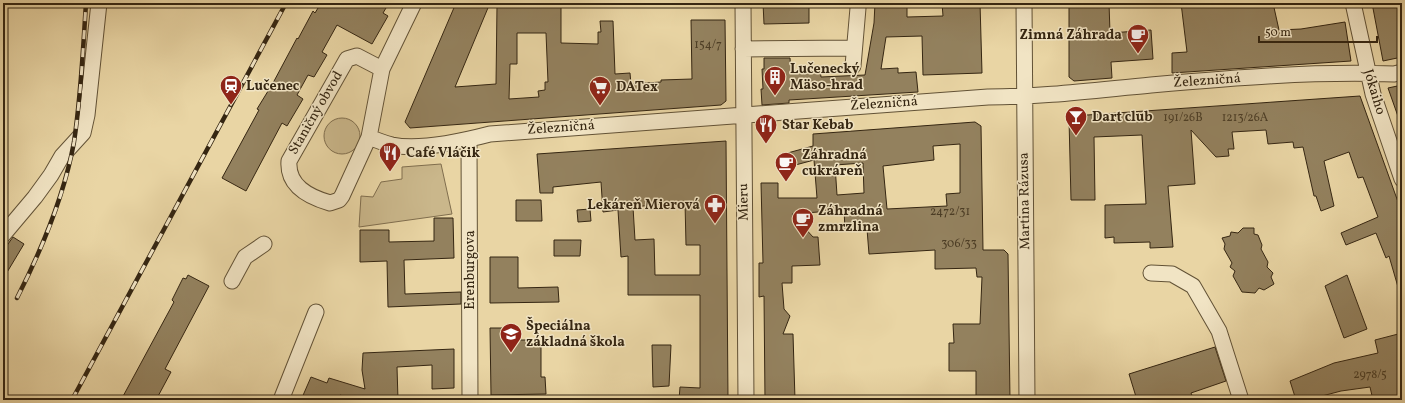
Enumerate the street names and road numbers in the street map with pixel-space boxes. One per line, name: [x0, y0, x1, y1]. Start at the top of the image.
street label: Jókaiho: [1358, 67, 1390, 117]
street label: Staničný obvod: [284, 68, 348, 158]
street label: Železničná: [1173, 68, 1241, 93]
street label: Železničná: [850, 91, 918, 116]
street label: Železničná: [527, 115, 595, 140]
street label: Martina Rázusa: [1015, 152, 1035, 250]
street label: Mieru: [734, 183, 754, 221]
street label: Erenburgova: [461, 230, 480, 310]

